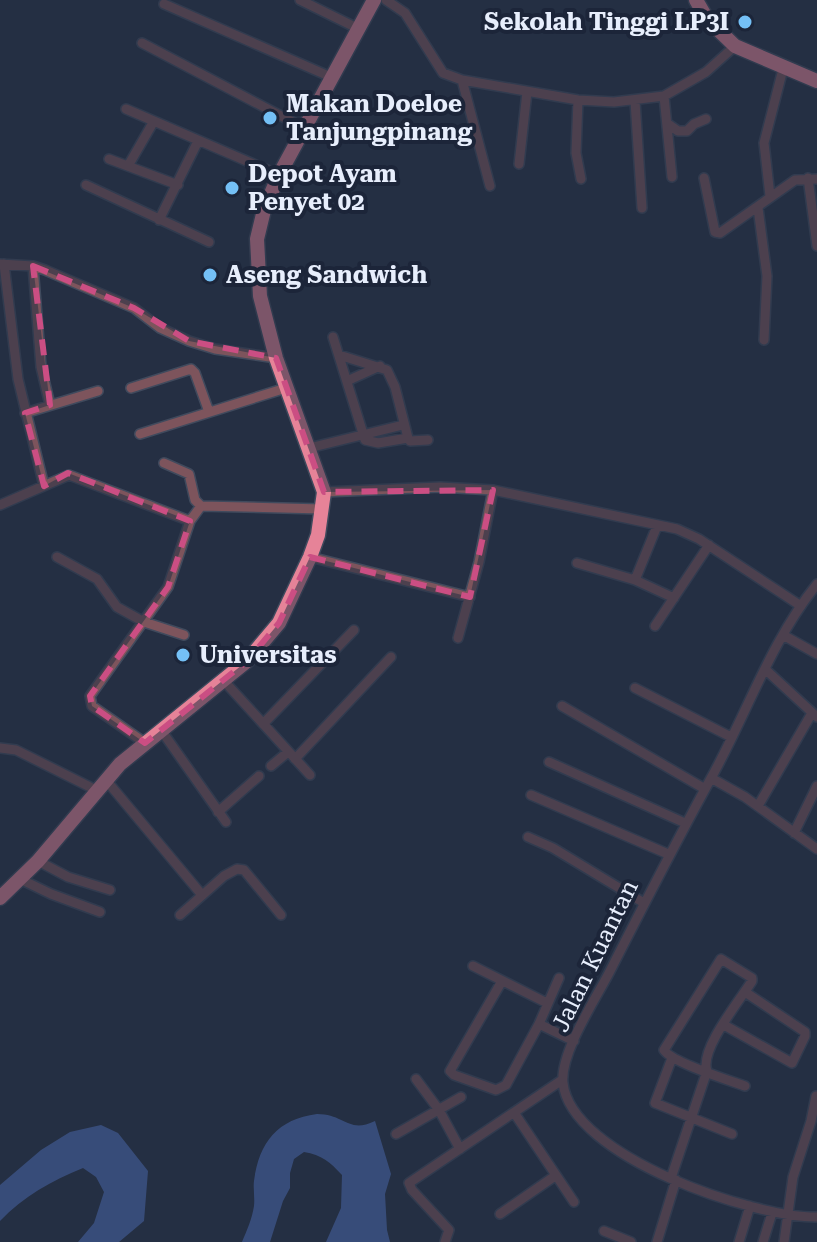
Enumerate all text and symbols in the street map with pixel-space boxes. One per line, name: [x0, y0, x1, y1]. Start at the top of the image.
place label: Sekolah Tinggi LP3I: [484, 8, 729, 36]
marker: Sekolah Tinggi LP3I: [736, 13, 754, 31]
place label: Makan Doeloe Tanjungpinang: [286, 90, 472, 146]
marker: Makan Doeloe Tanjungpinang: [261, 109, 279, 127]
place label: Depot Ayam Penyet 02: [248, 160, 397, 216]
marker: Depot Ayam Penyet 02: [223, 179, 241, 197]
place label: Aseng Sandwich: [226, 261, 427, 289]
marker: Aseng Sandwich: [201, 266, 219, 284]
place label: Universitas: [199, 641, 337, 669]
marker: Universitas: [174, 646, 192, 664]
street label: Jalan Kuantan: [546, 875, 644, 1037]

